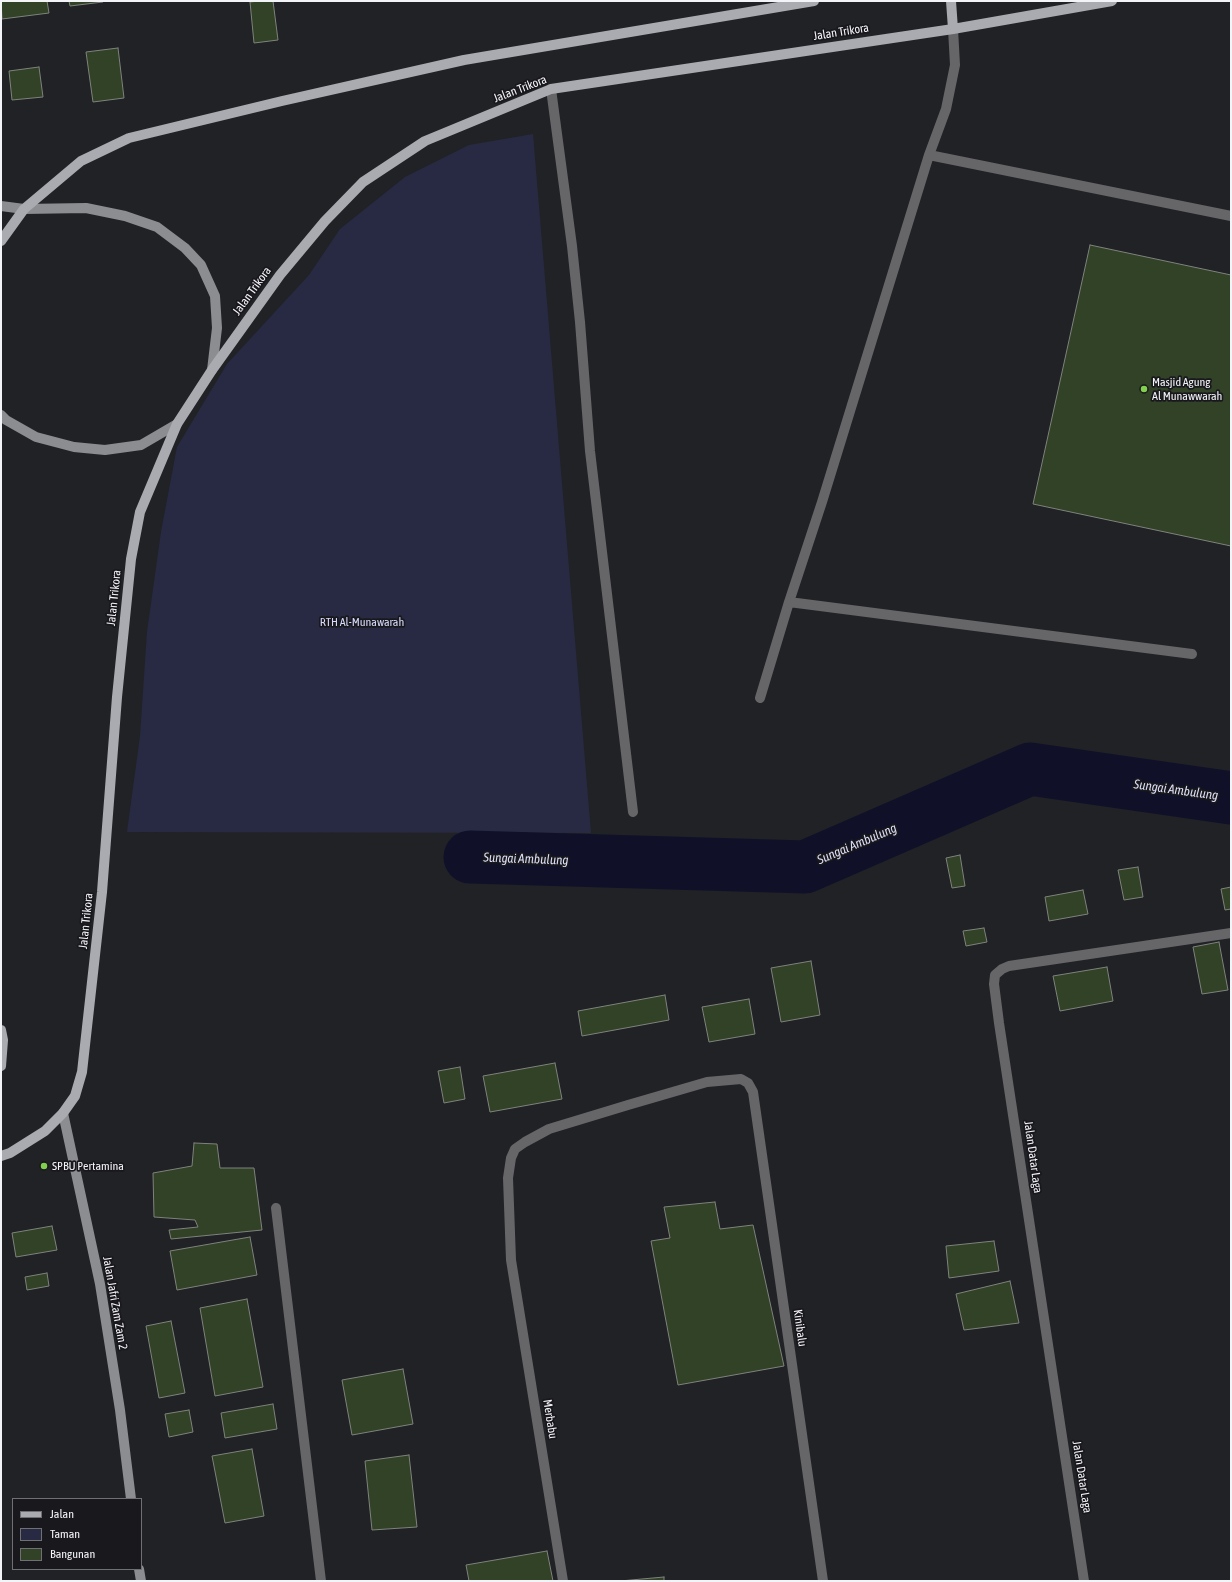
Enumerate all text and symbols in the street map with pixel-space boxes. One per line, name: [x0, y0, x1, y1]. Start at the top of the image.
street label: Jalan Trikora: [812, 21, 870, 43]
street label: Jalan Trikora: [491, 72, 549, 106]
street label: Jalan Trikora: [230, 264, 274, 318]
place label: Masjid Agung Al Munawwarah: [1152, 375, 1222, 403]
marker: Masjid Agung Al Munawwarah: [1139, 384, 1149, 394]
street label: Jalan Trikora: [104, 569, 124, 627]
park label: RTH Al-Munawarah: [320, 615, 404, 629]
water label: Sungai Ambulung: [1133, 776, 1219, 804]
water label: Sungai Ambulung: [815, 820, 899, 868]
water label: Sungai Ambulung: [483, 850, 569, 868]
street label: Jalan Trikora: [76, 892, 96, 950]
street label: Jalan Datar Laga: [1021, 1120, 1045, 1194]
place label: SPBU Pertamina: [52, 1159, 124, 1173]
marker: SPBU Pertamina: [39, 1161, 49, 1171]
street label: Jalan Jafri Zam Zam 2: [100, 1255, 130, 1351]
street label: Kinibalu: [790, 1308, 810, 1348]
street label: Merbabu: [540, 1398, 560, 1440]
street label: Jalan Datar Laga: [1069, 1440, 1095, 1514]
legend: [12, 1498, 142, 1570]
text: Jalan: [50, 1507, 74, 1521]
text: Taman: [50, 1527, 80, 1541]
text: Bangunan: [50, 1547, 95, 1561]

